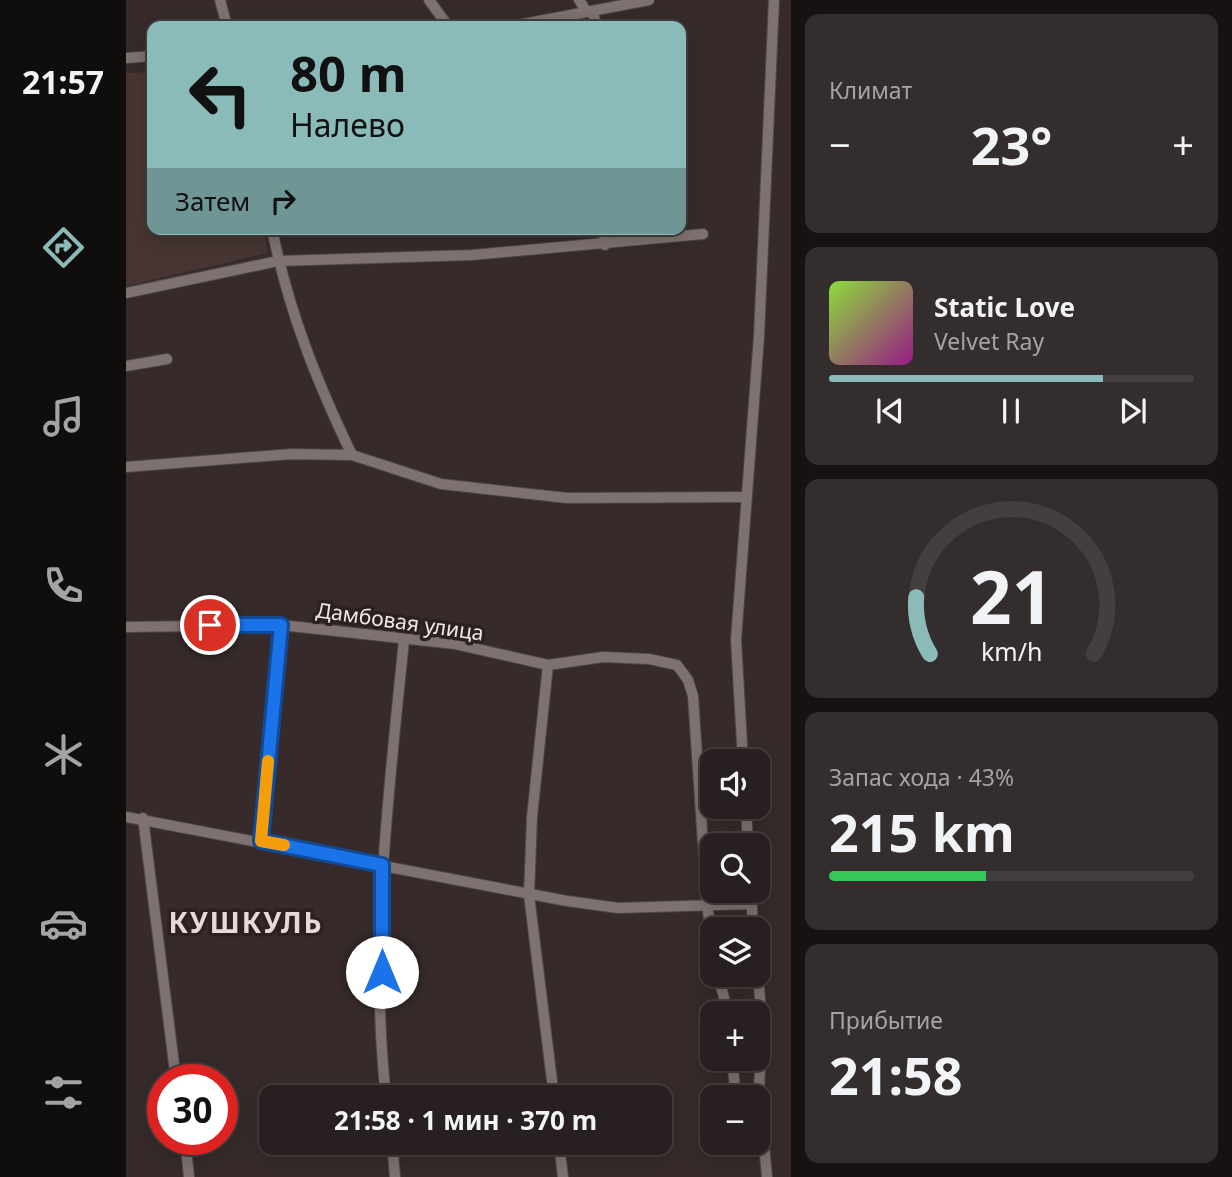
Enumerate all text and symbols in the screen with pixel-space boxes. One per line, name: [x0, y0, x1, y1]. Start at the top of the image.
text: 80 m: [290, 40, 407, 106]
icon: left: [175, 49, 266, 140]
text: 21:57: [22, 60, 104, 103]
text: Климат: [829, 74, 912, 106]
text: Налево: [290, 103, 405, 146]
text: 23°: [971, 109, 1052, 180]
text: −: [829, 118, 851, 170]
text: +: [1172, 118, 1194, 170]
icon: right: [264, 182, 302, 220]
text: Затем: [175, 183, 250, 219]
icon: directions: [39, 223, 88, 272]
text: Static Love: [934, 289, 1075, 325]
text: Velvet Ray: [934, 325, 1044, 357]
icon: music: [39, 392, 88, 441]
icon: previous: [871, 392, 909, 430]
icon: pause: [992, 392, 1030, 430]
icon: next: [1114, 392, 1152, 430]
text: 21: [970, 547, 1053, 646]
icon: phone: [39, 561, 88, 610]
pin: [180, 595, 240, 655]
street label: Дамбовая улица: [314, 595, 486, 647]
icon: arrive: [191, 606, 229, 644]
text: km/h: [981, 634, 1042, 668]
icon: climate: [39, 730, 88, 779]
map controls: [700, 749, 770, 1155]
button: sound: [700, 749, 770, 819]
text: Запас хода · 43%: [829, 761, 1014, 793]
text: 215 km: [829, 796, 1015, 867]
button: search: [700, 833, 770, 903]
icon: car: [39, 899, 88, 948]
district label: КУШКУЛЬ: [168, 903, 324, 941]
button: layers: [700, 917, 770, 987]
position arrow: [345, 935, 419, 1009]
button: +: [700, 1001, 770, 1071]
text: Прибытие: [829, 1004, 943, 1036]
text: 21:58: [829, 1039, 963, 1110]
speed limit sign: 30: [147, 1064, 238, 1155]
icon: filters: [39, 1068, 88, 1117]
button: −: [700, 1085, 770, 1155]
text: 21:58 · 1 мин · 370 m: [334, 1102, 597, 1138]

